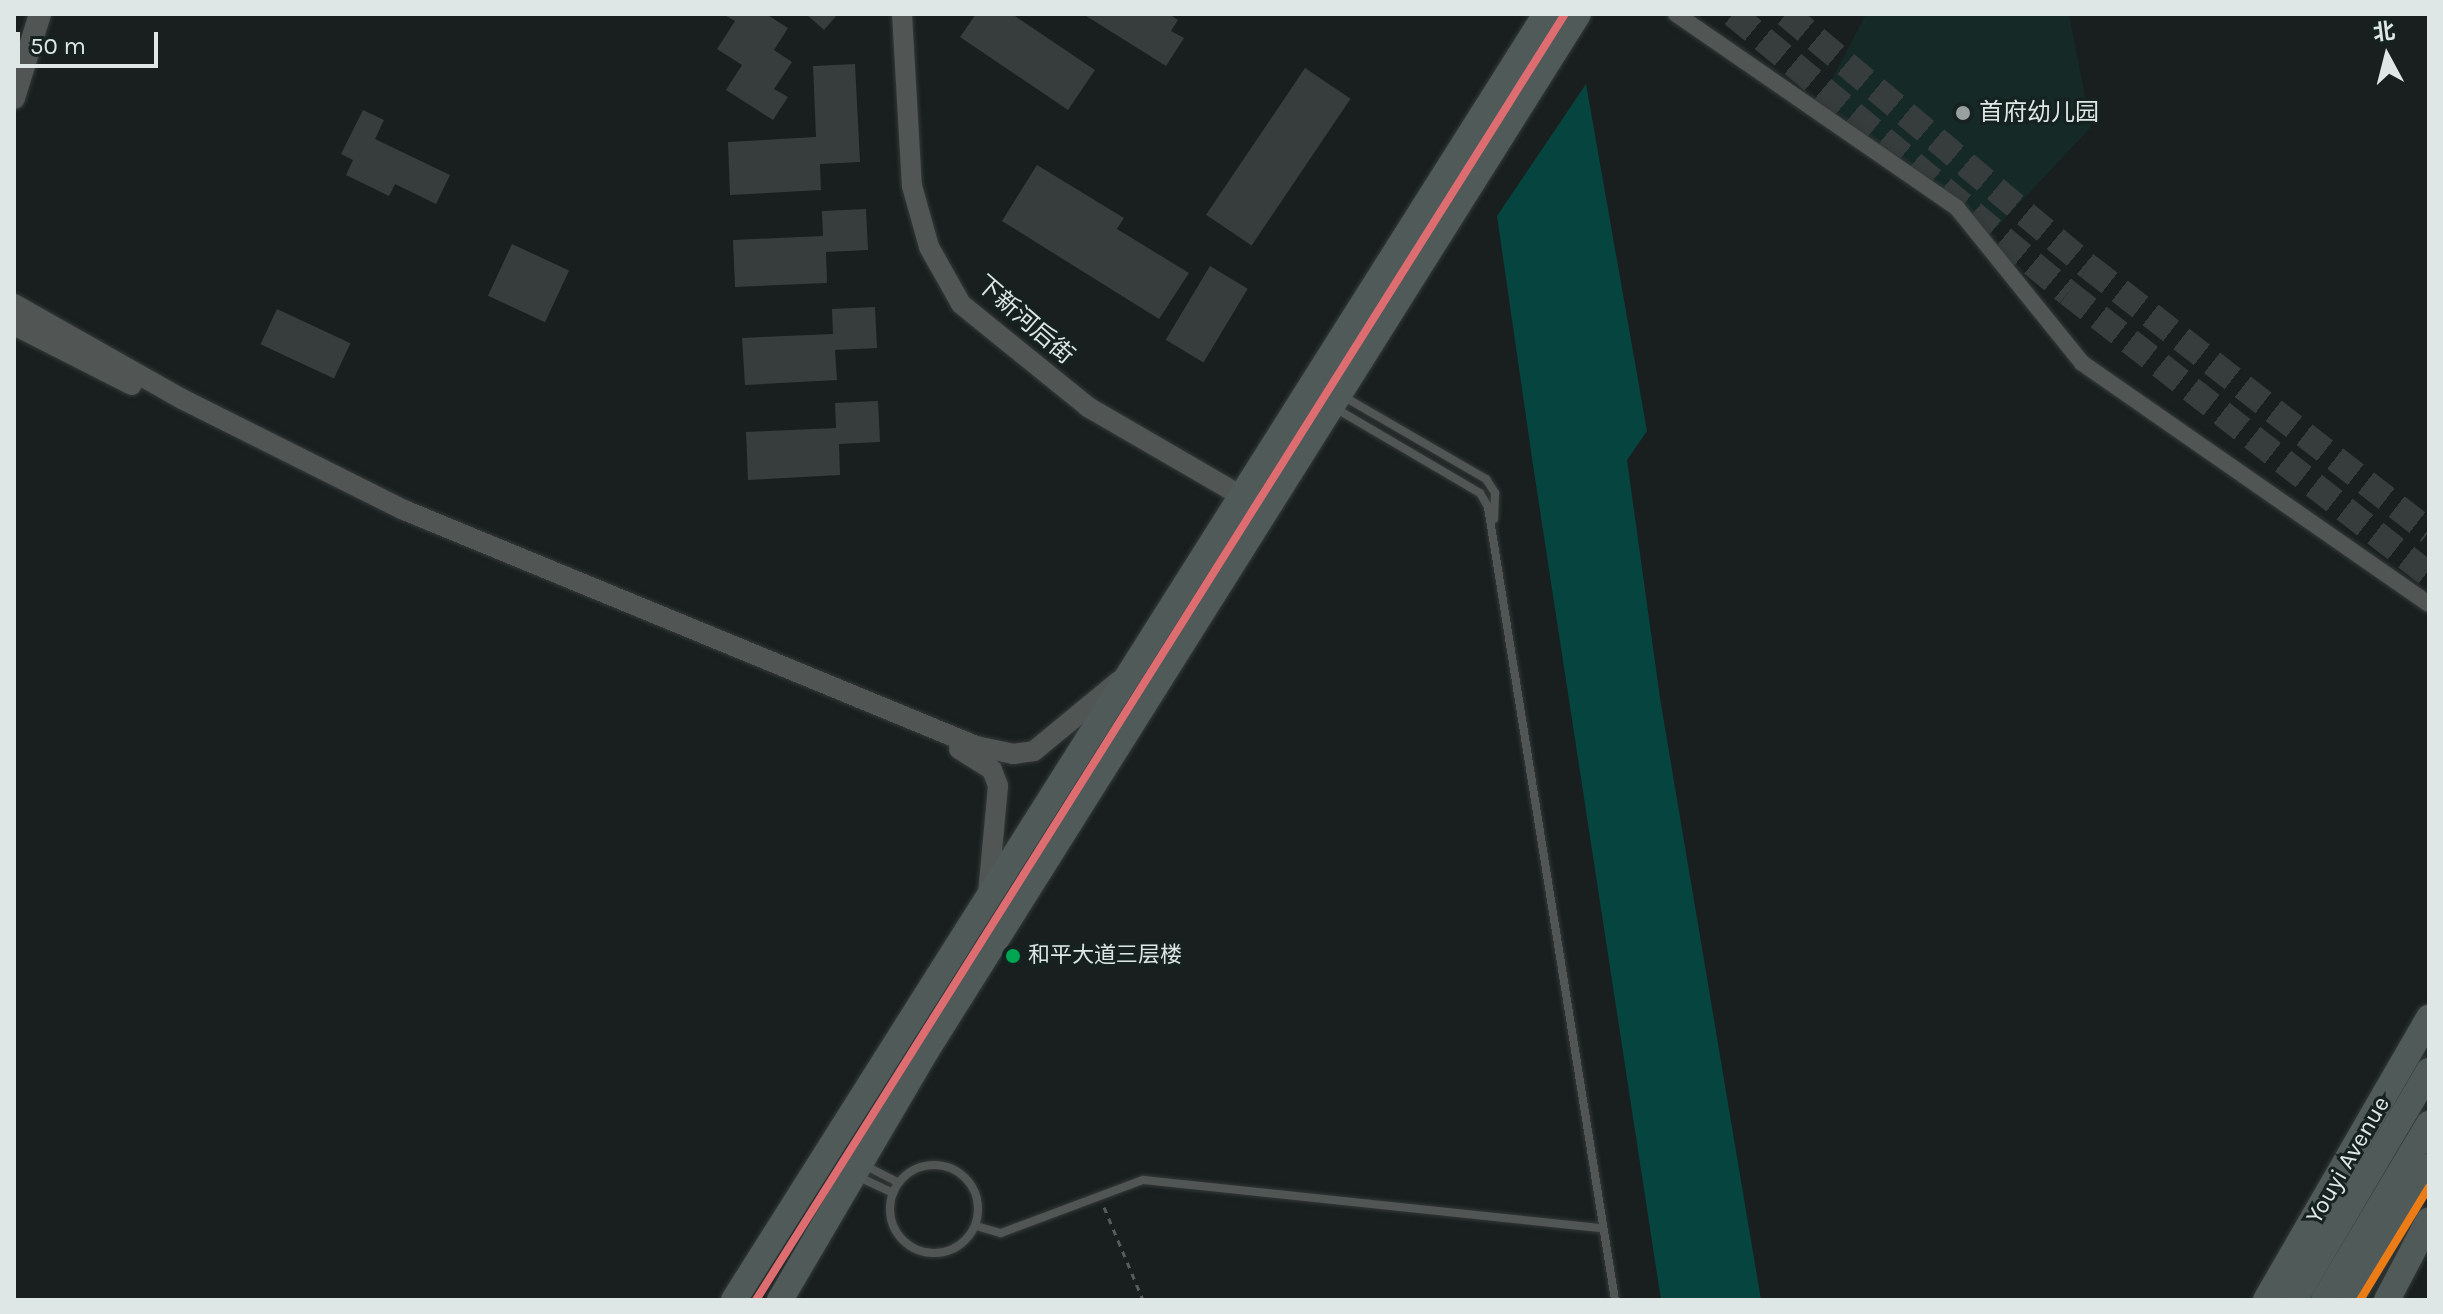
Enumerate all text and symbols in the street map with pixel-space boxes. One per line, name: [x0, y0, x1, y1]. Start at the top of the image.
scale bar: [20, 16, 162, 66]
north arrow: [2347, 16, 2427, 96]
text: 北: [2372, 18, 2397, 46]
text: 50 m: [30, 32, 86, 60]
place label: 首府幼儿园: [1979, 99, 2099, 127]
marker: 首府幼儿园: [1954, 104, 1972, 122]
street label: 下新河后街: [970, 270, 1080, 370]
place label: 和平大道三层楼: [1028, 943, 1182, 969]
marker: 和平大道三层楼: [1005, 948, 1021, 964]
street label: Youyi Avenue: [2300, 1091, 2396, 1229]

